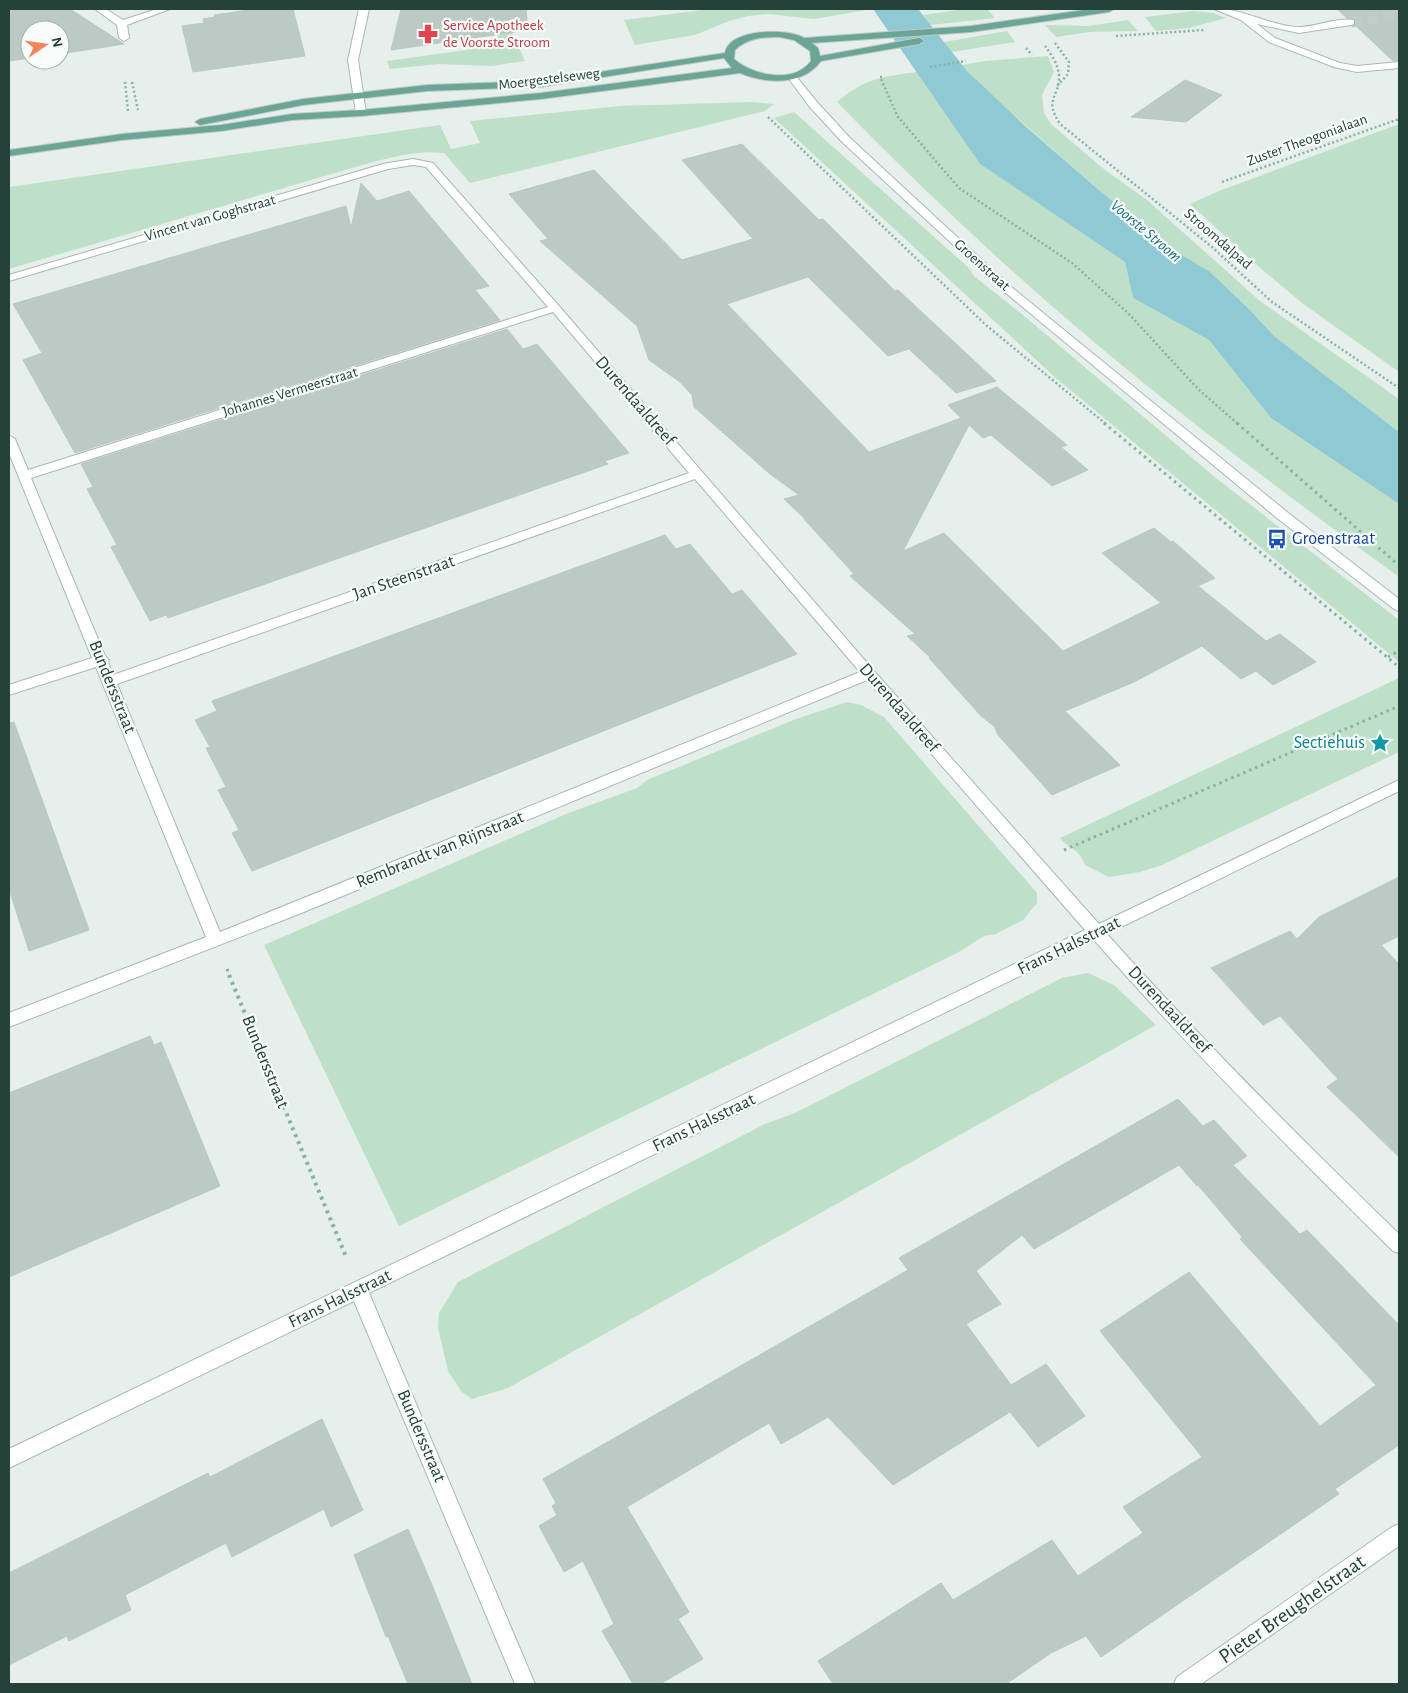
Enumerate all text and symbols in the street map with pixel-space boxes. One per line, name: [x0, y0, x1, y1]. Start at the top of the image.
place label: Service Apotheek de Voorste Stroom: [443, 18, 550, 50]
north arrow: [20, 20, 70, 70]
pharmacy icon: Service Apotheek de Voorste Stroom: [417, 23, 439, 45]
text: N: [49, 36, 65, 49]
street label: Moergestelseweg: [497, 65, 601, 93]
street label: Zuster Theogonialaan: [1245, 111, 1369, 169]
street label: Vincent van Goghstraat: [143, 192, 277, 244]
water label: Voorste Stroom: [1108, 197, 1184, 265]
street label: Stroomdalpad: [1181, 206, 1255, 272]
street label: Groenstraat: [951, 236, 1013, 294]
street label: Durendaaldreef: [592, 353, 679, 450]
street label: Johannes Vermeerstraat: [221, 364, 360, 420]
bus stop icon: Groenstraat: [1266, 528, 1288, 550]
place label: Groenstraat: [1292, 530, 1375, 548]
street label: Jan Steenstraat: [351, 552, 457, 604]
street label: Bundersstraat: [85, 638, 139, 736]
street label: Durendaaldreef: [856, 660, 943, 757]
place icon: Sectiehuis: [1369, 732, 1391, 754]
place label: Sectiehuis: [1294, 734, 1365, 752]
street label: Rembrandt van Rijnstraat: [354, 808, 526, 892]
street label: Frans Halsstraat: [1015, 913, 1123, 979]
street label: Durendaaldreef: [1124, 963, 1215, 1058]
street label: Bundersstraat: [238, 1013, 292, 1111]
street label: Frans Halsstraat: [650, 1090, 758, 1156]
street label: Frans Halsstraat: [286, 1266, 394, 1332]
street label: Bundersstraat: [393, 1387, 449, 1485]
street label: Pieter Breughelstraat: [1215, 1551, 1369, 1667]

